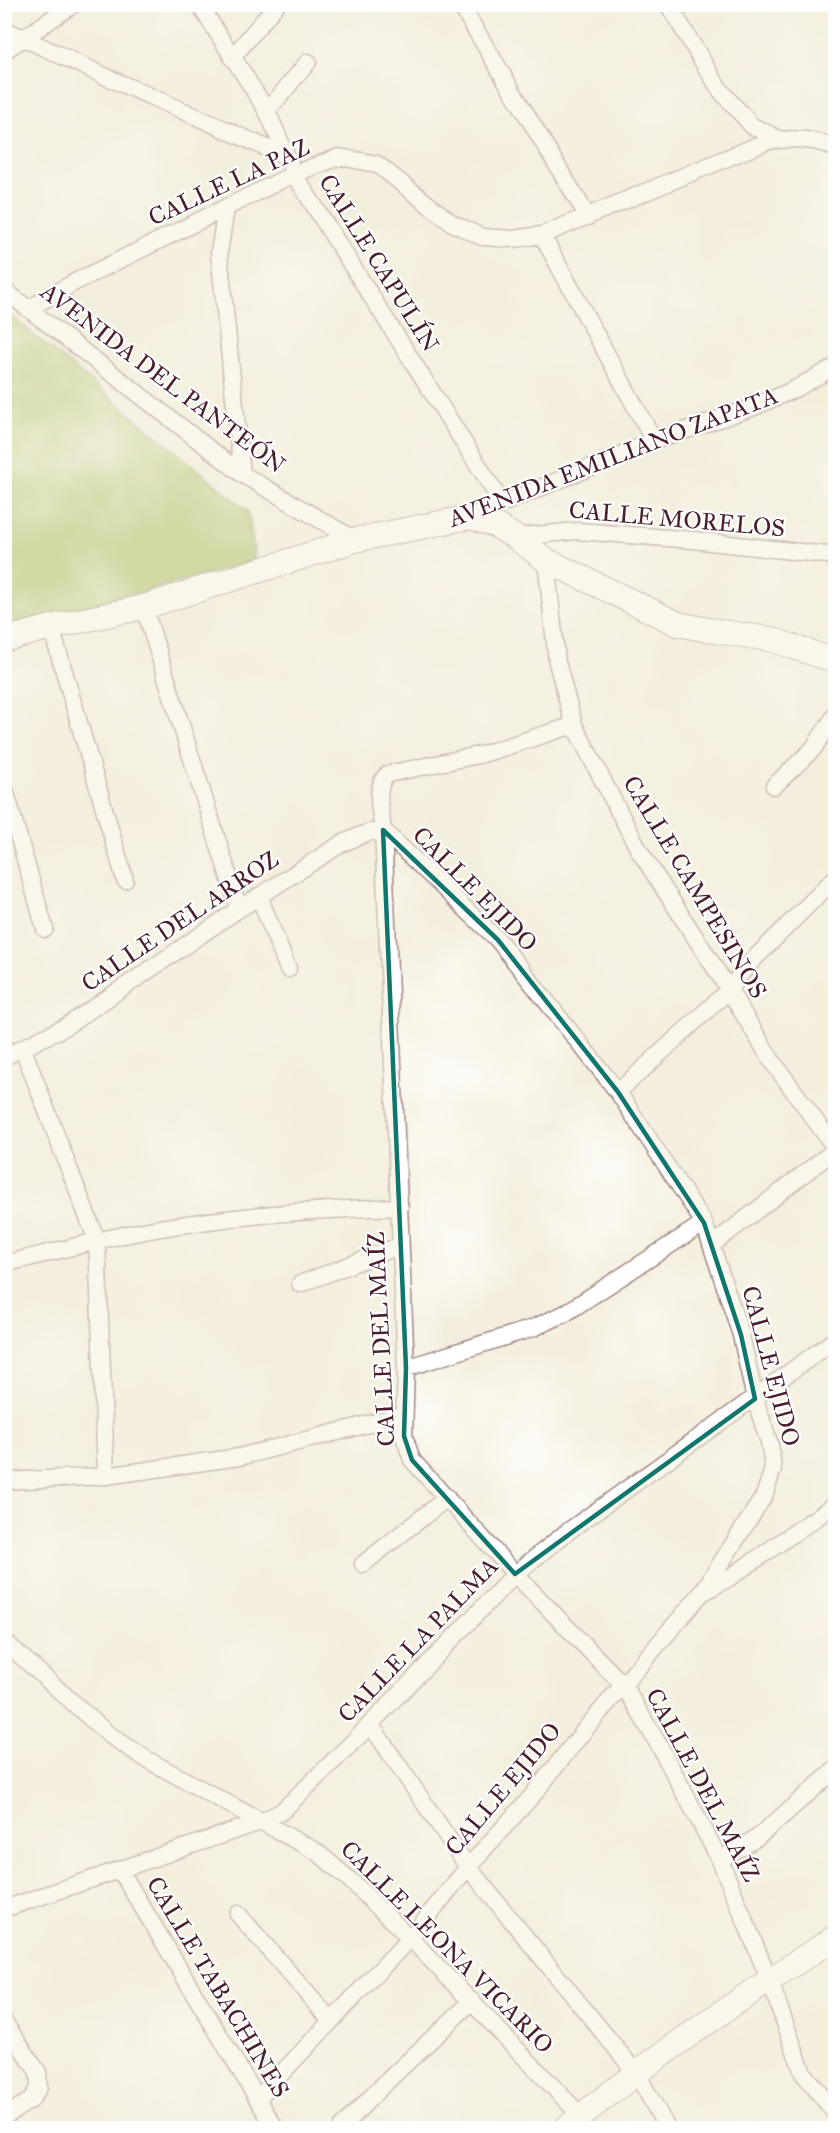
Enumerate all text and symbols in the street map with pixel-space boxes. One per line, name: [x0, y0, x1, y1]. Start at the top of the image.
street label: CALLE LA PAZ: [144, 132, 314, 232]
street label: CALLE CAPULÍN: [312, 169, 446, 357]
street label: AVENIDA DEL PANTEÓN: [34, 275, 291, 480]
street label: AVENIDA EMILIANO ZAPATA: [443, 380, 782, 534]
street label: CALLE MORELOS: [568, 495, 786, 543]
street label: CALLE CAMPESINOS: [617, 770, 773, 1004]
street label: CALLE EJIDO: [406, 820, 544, 958]
street label: CALLE DEL ARROZ: [76, 844, 284, 998]
street label: CALLE DEL MAÍZ: [360, 1231, 402, 1447]
street label: CALLE EJIDO: [735, 1283, 807, 1449]
street label: CALLE LA PALMA: [331, 1551, 505, 1729]
street label: CALLE DEL MAÍZ: [639, 1683, 767, 1887]
street label: CALLE EJIDO: [439, 1716, 567, 1862]
street label: CALLE LEONA VICARIO: [334, 1834, 560, 2060]
street label: CALLE TABACHINES: [140, 1871, 296, 2103]

